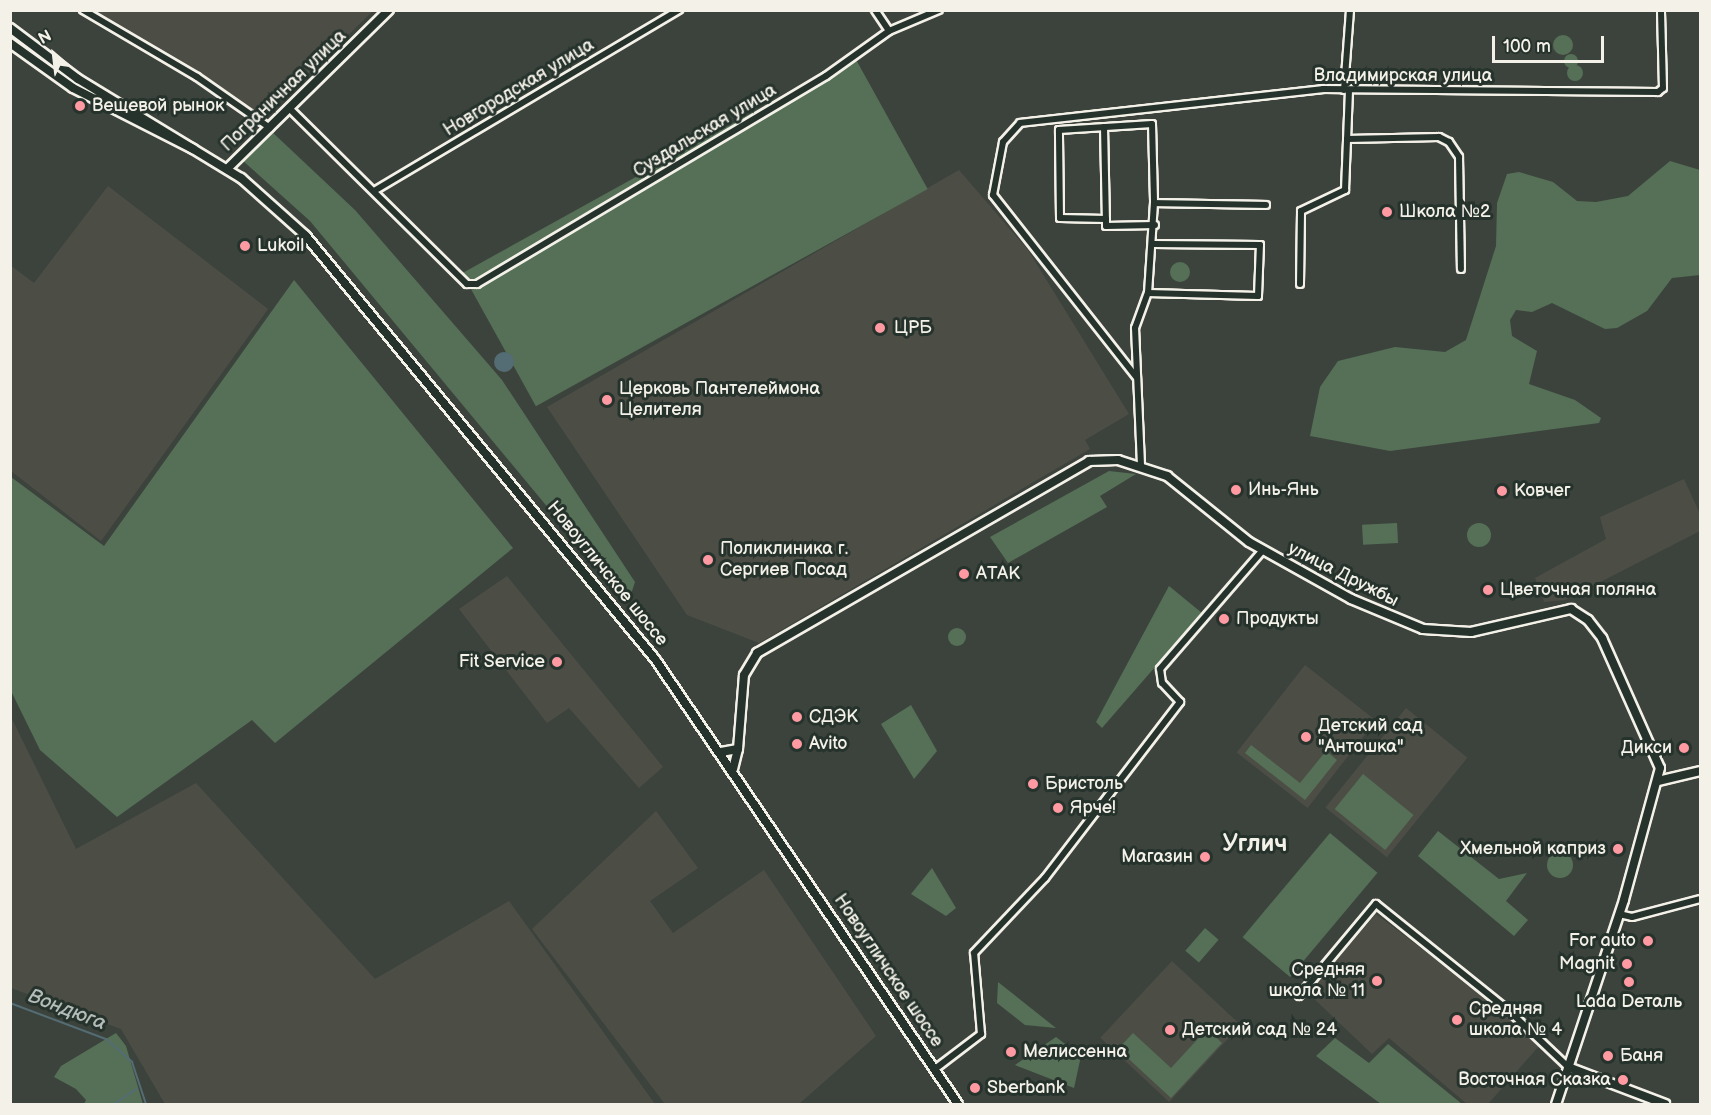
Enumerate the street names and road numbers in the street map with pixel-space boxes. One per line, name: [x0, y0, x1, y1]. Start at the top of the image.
street label: Пограничная улица: [217, 26, 351, 156]
street label: Новгородская улица: [440, 35, 598, 141]
street label: Владимирская улица: [1314, 65, 1492, 87]
street label: Суздальская улица: [629, 80, 781, 182]
street label: Новоугличское шоссе: [542, 497, 672, 651]
street label: улица Дружбы: [1284, 538, 1402, 612]
street label: Новоугличское шоссе: [829, 890, 947, 1052]

